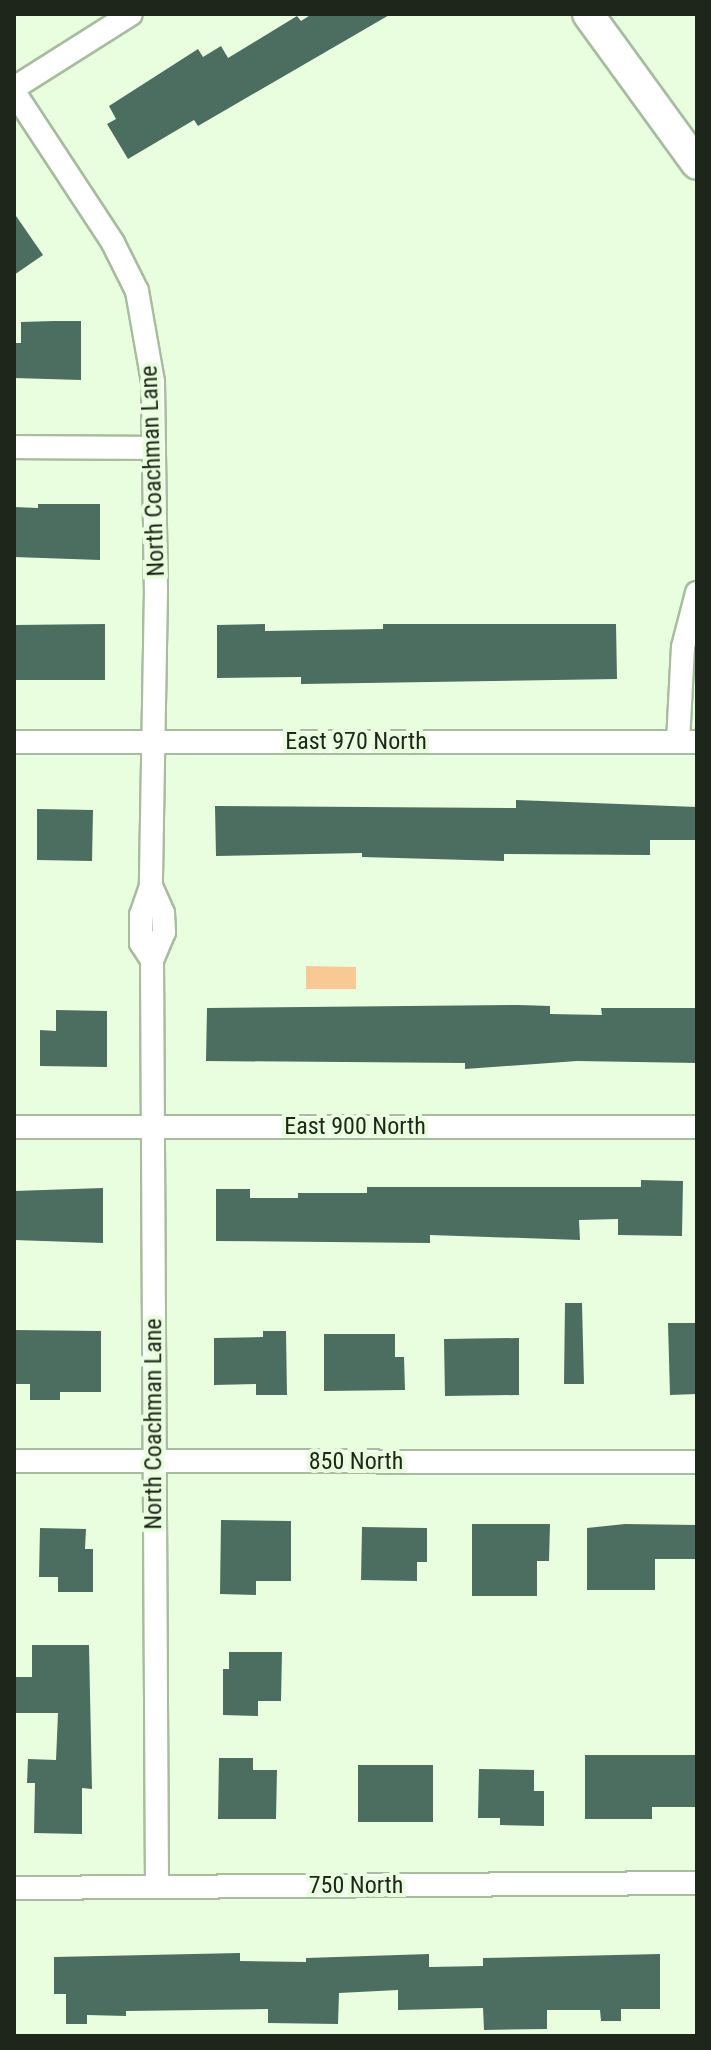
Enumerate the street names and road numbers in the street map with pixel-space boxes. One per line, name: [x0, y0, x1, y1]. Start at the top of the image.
street label: North Coachman Lane: [135, 365, 171, 577]
street label: East 970 North: [285, 728, 427, 756]
street label: East 900 North: [284, 1113, 426, 1141]
street label: North Coachman Lane: [140, 1318, 168, 1530]
street label: 850 North: [309, 1448, 403, 1476]
street label: 750 North: [309, 1872, 403, 1900]

